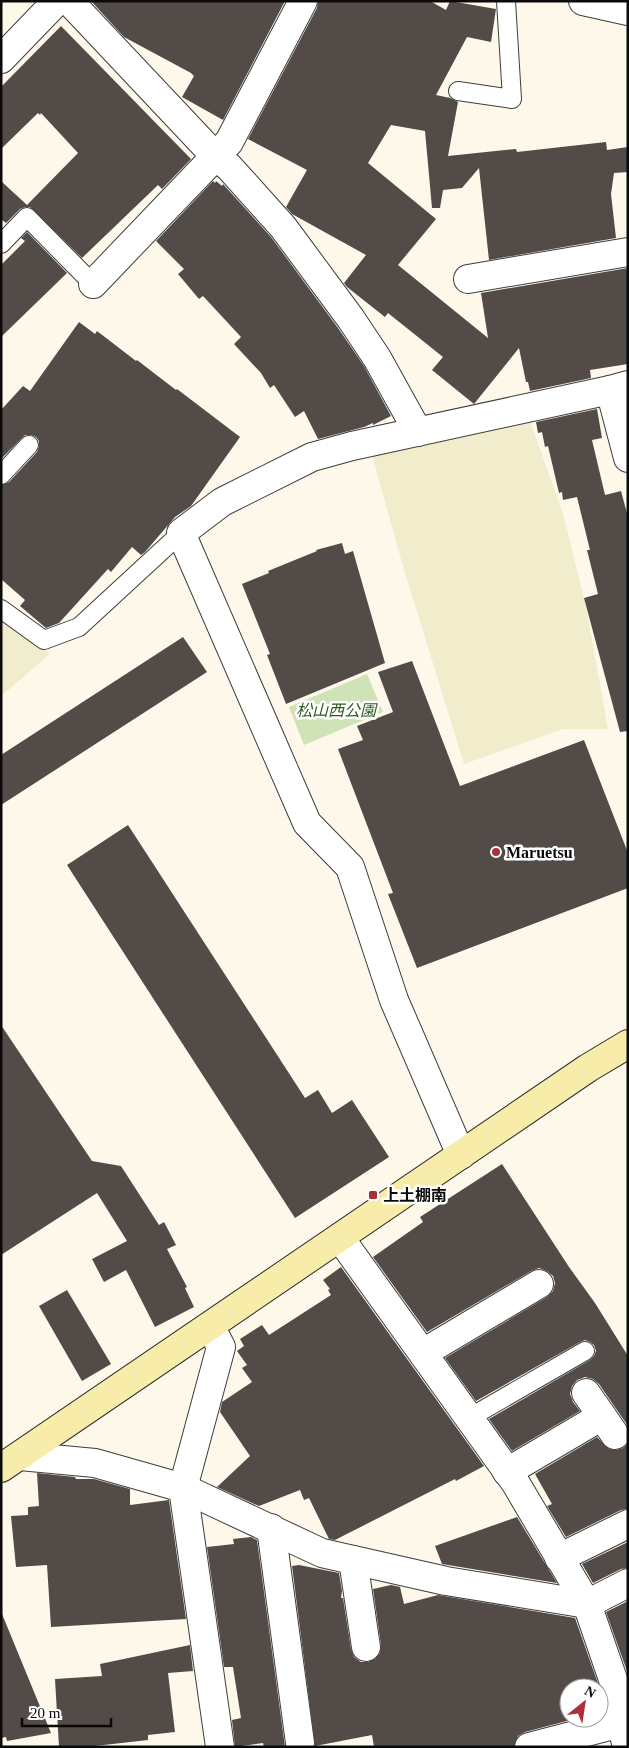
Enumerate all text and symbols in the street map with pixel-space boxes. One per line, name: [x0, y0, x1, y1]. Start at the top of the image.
park label: 松山西公園: [296, 702, 378, 719]
place label: Maruetsu: [506, 844, 573, 861]
marker: Maruetsu: [490, 846, 502, 858]
place label: 上土棚南: [383, 1187, 447, 1204]
marker: 上土棚南: [367, 1189, 379, 1201]
north arrow: [559, 1678, 609, 1728]
text: N: [582, 1683, 598, 1701]
scale bar: [22, 1696, 111, 1728]
text: 20 m: [30, 1705, 61, 1721]

